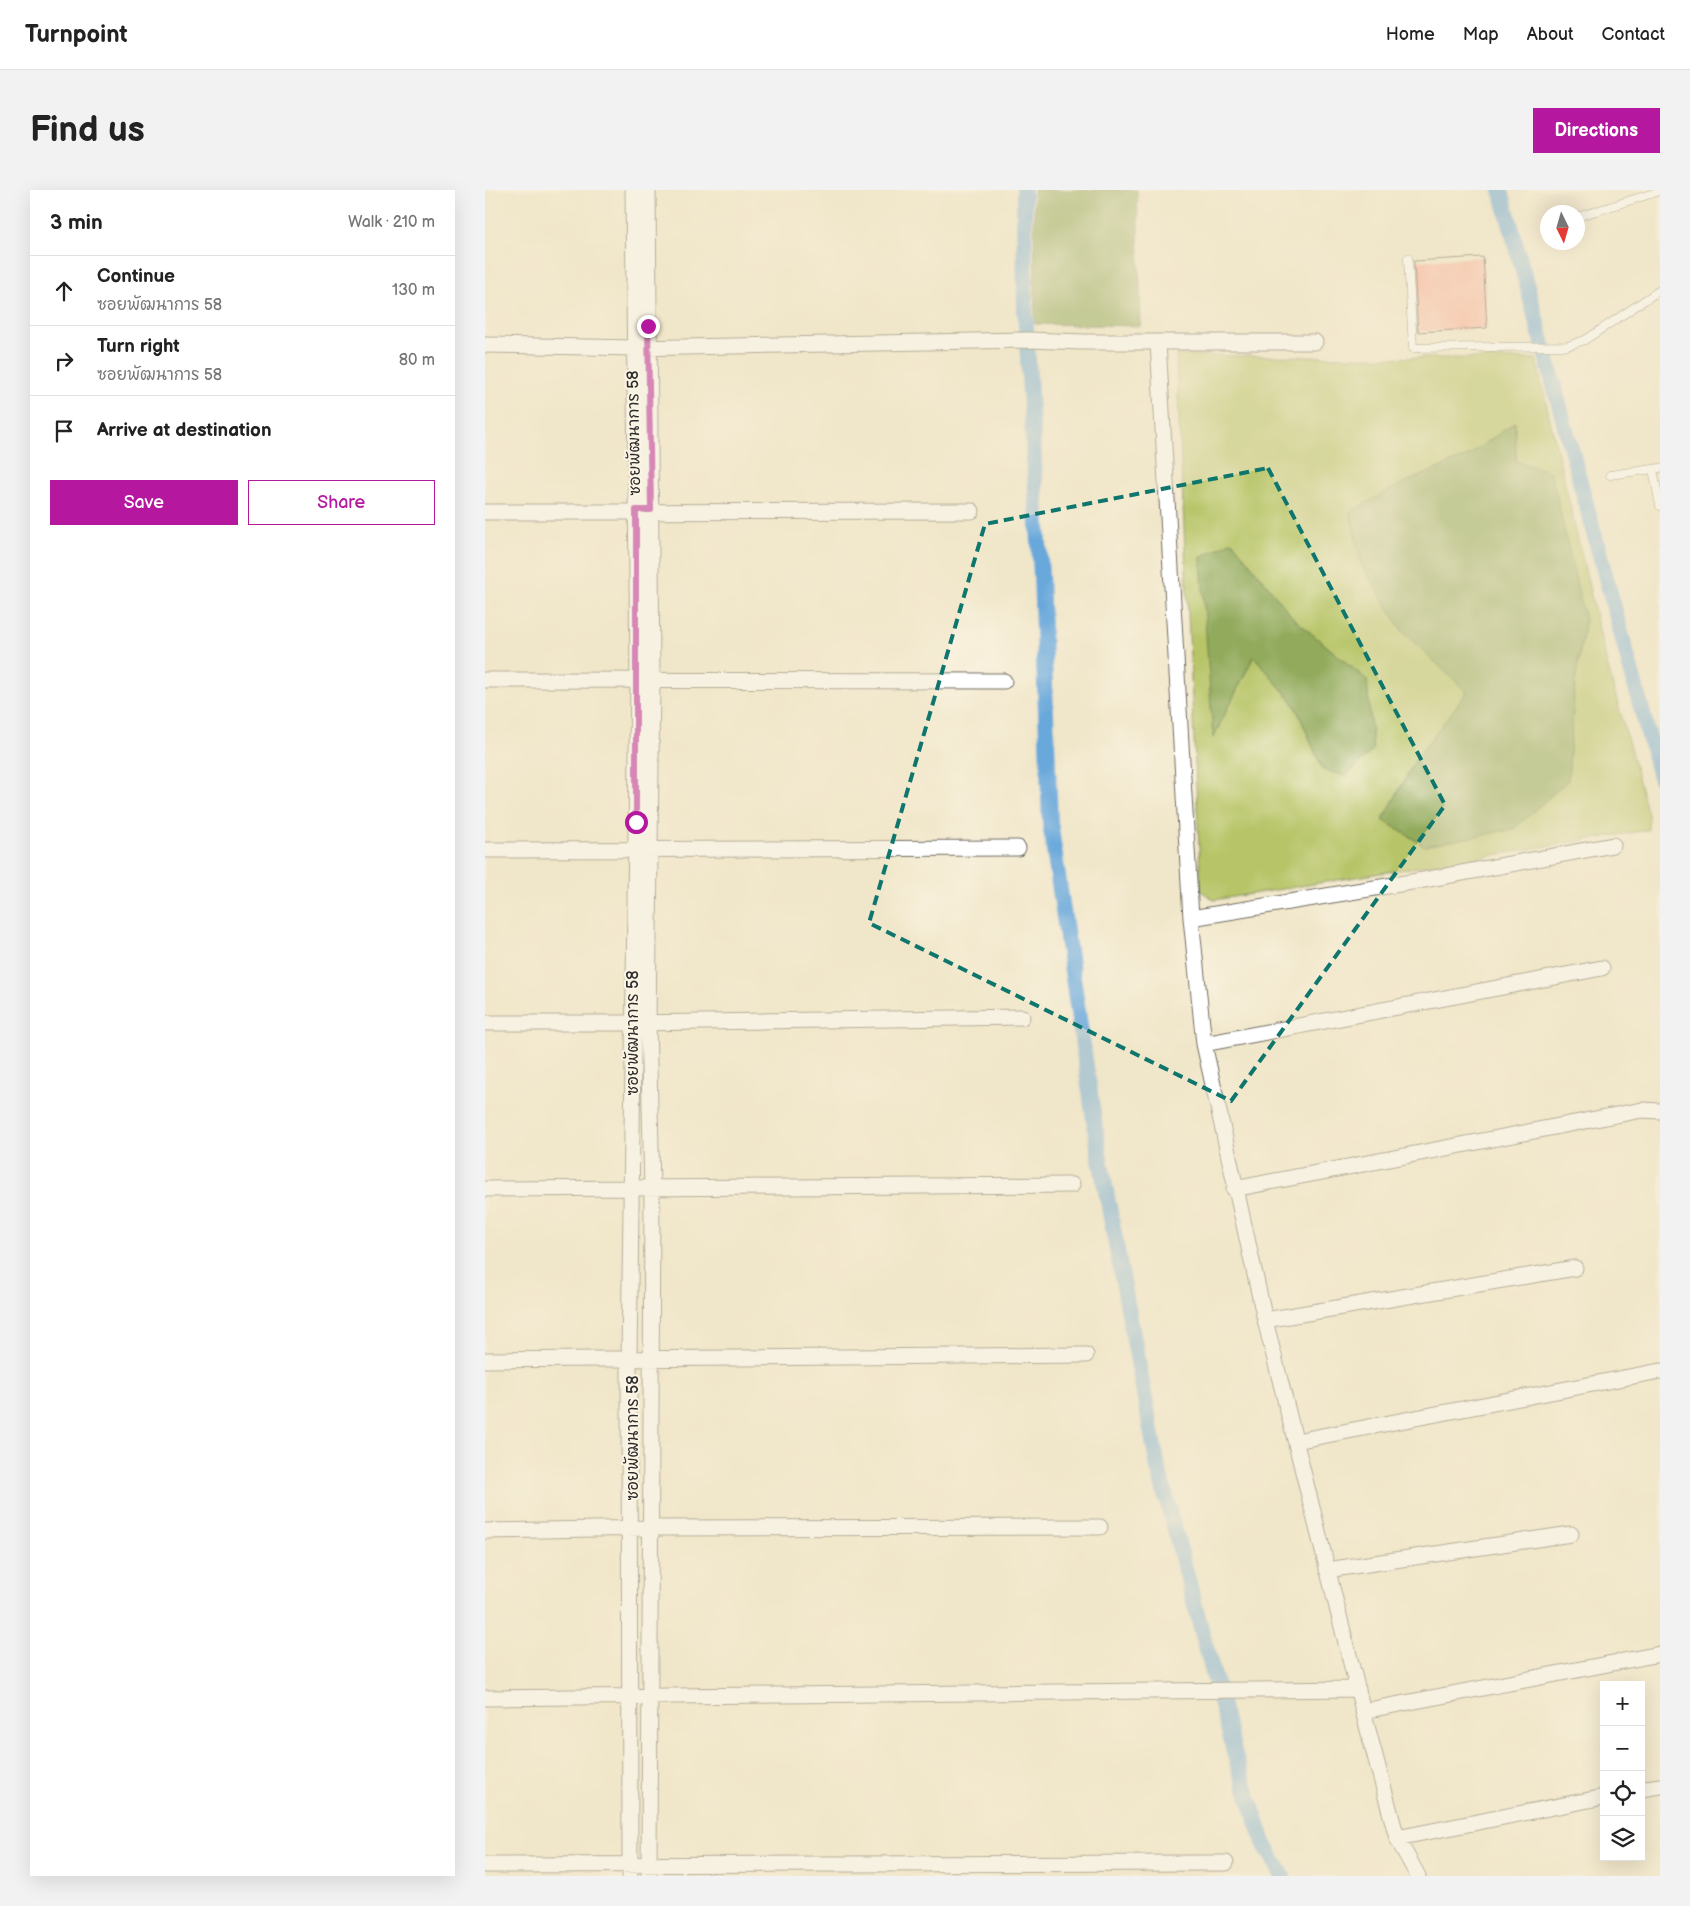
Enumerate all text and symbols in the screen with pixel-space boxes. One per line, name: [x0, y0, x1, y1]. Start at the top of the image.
text: Turnpoint: [25, 20, 128, 49]
text: Home: [1386, 24, 1435, 45]
text: Map: [1463, 24, 1499, 45]
text: About: [1527, 24, 1574, 45]
text: Contact: [1602, 24, 1665, 45]
button: Directions: [1533, 108, 1660, 153]
text: Find us: [30, 109, 145, 152]
north arrow: [1540, 205, 1585, 250]
text: 3 min: [50, 210, 103, 235]
text: Walk · 210 m: [348, 213, 435, 232]
text: Continue: [97, 265, 175, 288]
icon: ahead: [50, 277, 78, 305]
text: 130 m: [392, 281, 435, 300]
text: ซอยพัฒนาการ 58: [97, 296, 222, 315]
route end: [637, 315, 660, 338]
text: Turn right: [97, 335, 180, 358]
icon: right: [50, 347, 78, 375]
text: 80 m: [399, 351, 435, 370]
text: ซอยพัฒนาการ 58: [97, 366, 222, 385]
street label: ซอยพัฒนาการ 58: [622, 370, 645, 496]
icon: arrive: [50, 417, 78, 445]
text: Arrive at destination: [97, 419, 272, 442]
button: Save: [50, 480, 238, 525]
button: Share: [248, 480, 435, 525]
route start: [625, 811, 648, 834]
street label: ซอยพัฒนาการ 58: [622, 970, 643, 1096]
street label: ซอยพัฒนาการ 58: [622, 1375, 643, 1501]
map controls: [1600, 1681, 1645, 1861]
button: +: [1600, 1681, 1645, 1726]
button: −: [1600, 1726, 1645, 1771]
button: locate: [1600, 1771, 1645, 1816]
button: layers: [1600, 1816, 1645, 1861]

